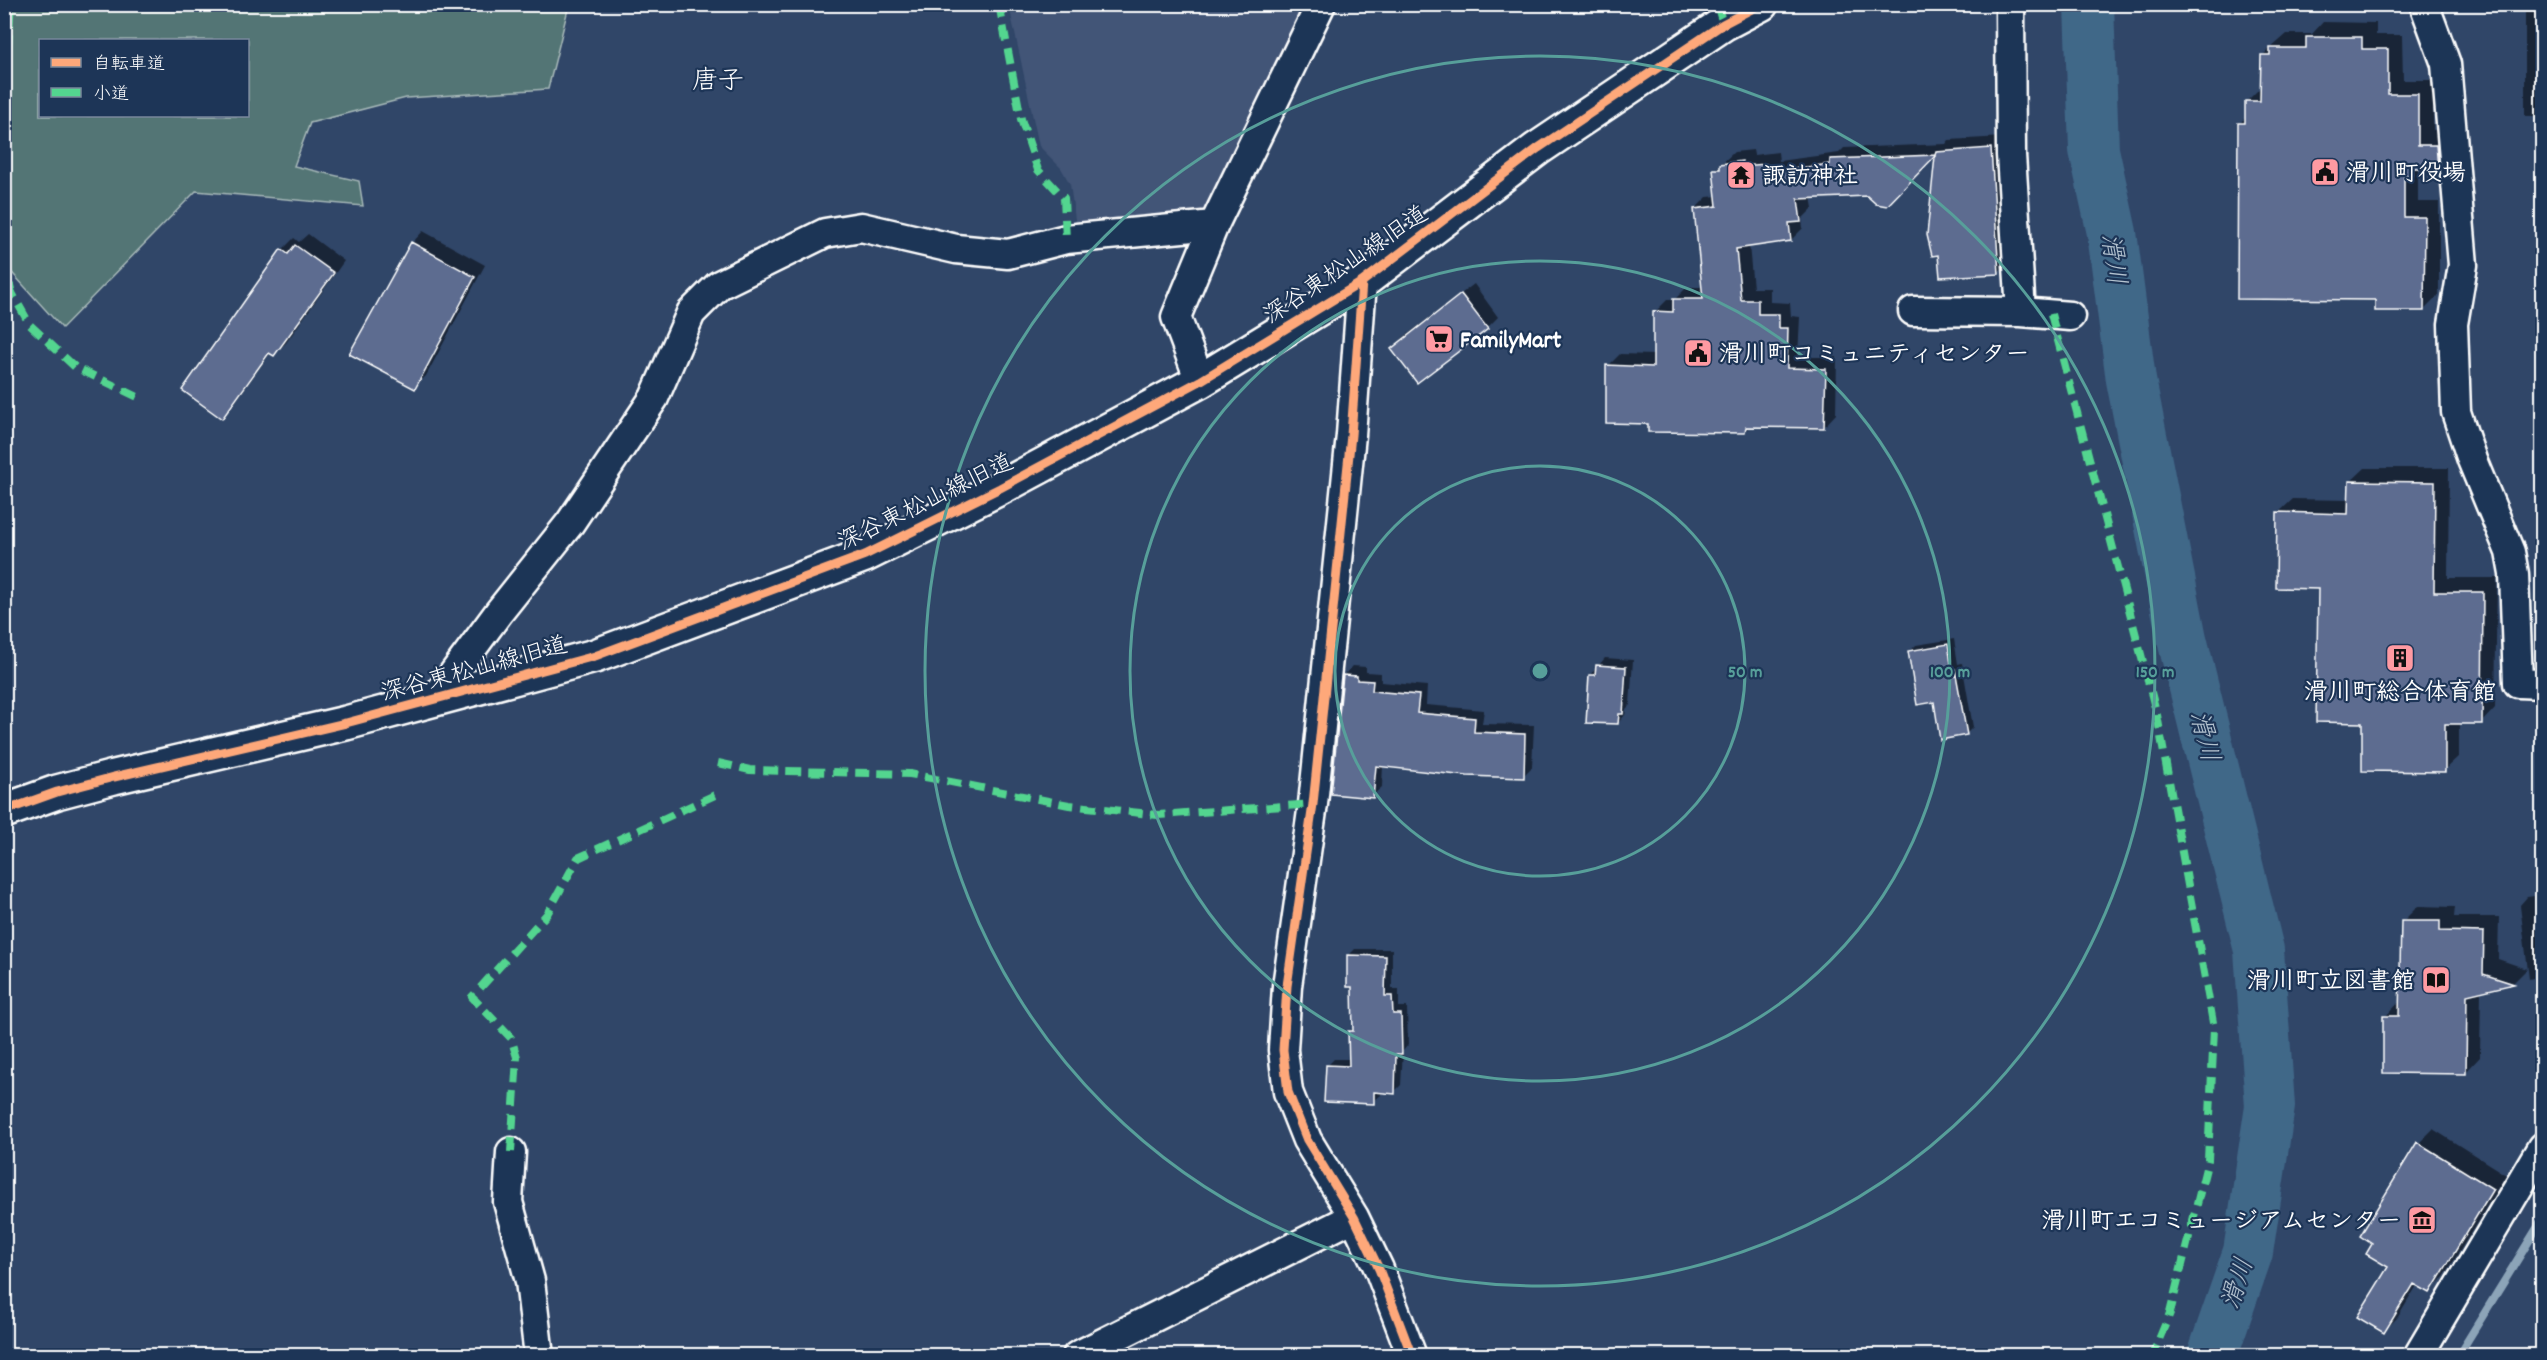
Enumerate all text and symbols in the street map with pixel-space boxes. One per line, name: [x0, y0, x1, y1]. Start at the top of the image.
legend: [39, 39, 249, 117]
text: 自転車道: [93, 53, 165, 78]
district label: 唐子: [692, 64, 744, 101]
text: 小道: [93, 83, 129, 108]
public building icon: 滑川町役場: [2309, 156, 2341, 188]
place label: 滑川町役場: [2346, 158, 2466, 192]
temple icon: 諏訪神社: [1725, 159, 1757, 191]
place label: 諏訪神社: [1762, 161, 1858, 195]
street label: 深谷東松山線旧道: [1258, 199, 1436, 334]
water label: 滑川: [2090, 231, 2133, 288]
supermarket icon: FamilyMart: [1423, 323, 1455, 355]
place label: FamilyMart: [1460, 325, 1561, 359]
public building icon: 滑川町コミュニティセンター: [1682, 337, 1714, 369]
place label: 滑川町コミュニティセンター: [1719, 339, 2030, 373]
street label: 深谷東松山線旧道: [833, 446, 1020, 561]
street label: 深谷東松山線旧道: [378, 630, 572, 712]
building icon: 滑川町総合体育館: [2384, 642, 2416, 674]
centre of rings: [1530, 661, 1550, 681]
text: 50 m: [1728, 661, 1762, 686]
text: 100 m: [1930, 661, 1970, 686]
text: 150 m: [2136, 661, 2174, 686]
place label: 滑川町総合体育館: [2304, 677, 2496, 711]
water label: 滑川: [2178, 707, 2227, 767]
library icon: 滑川町立図書館: [2420, 964, 2452, 996]
place label: 滑川町立図書館: [2247, 966, 2415, 1000]
museum icon: 滑川町エコミュージアムセンター: [2406, 1204, 2438, 1236]
place label: 滑川町エコミュージアムセンター: [2041, 1206, 2401, 1240]
water label: 滑川: [2214, 1254, 2265, 1315]

